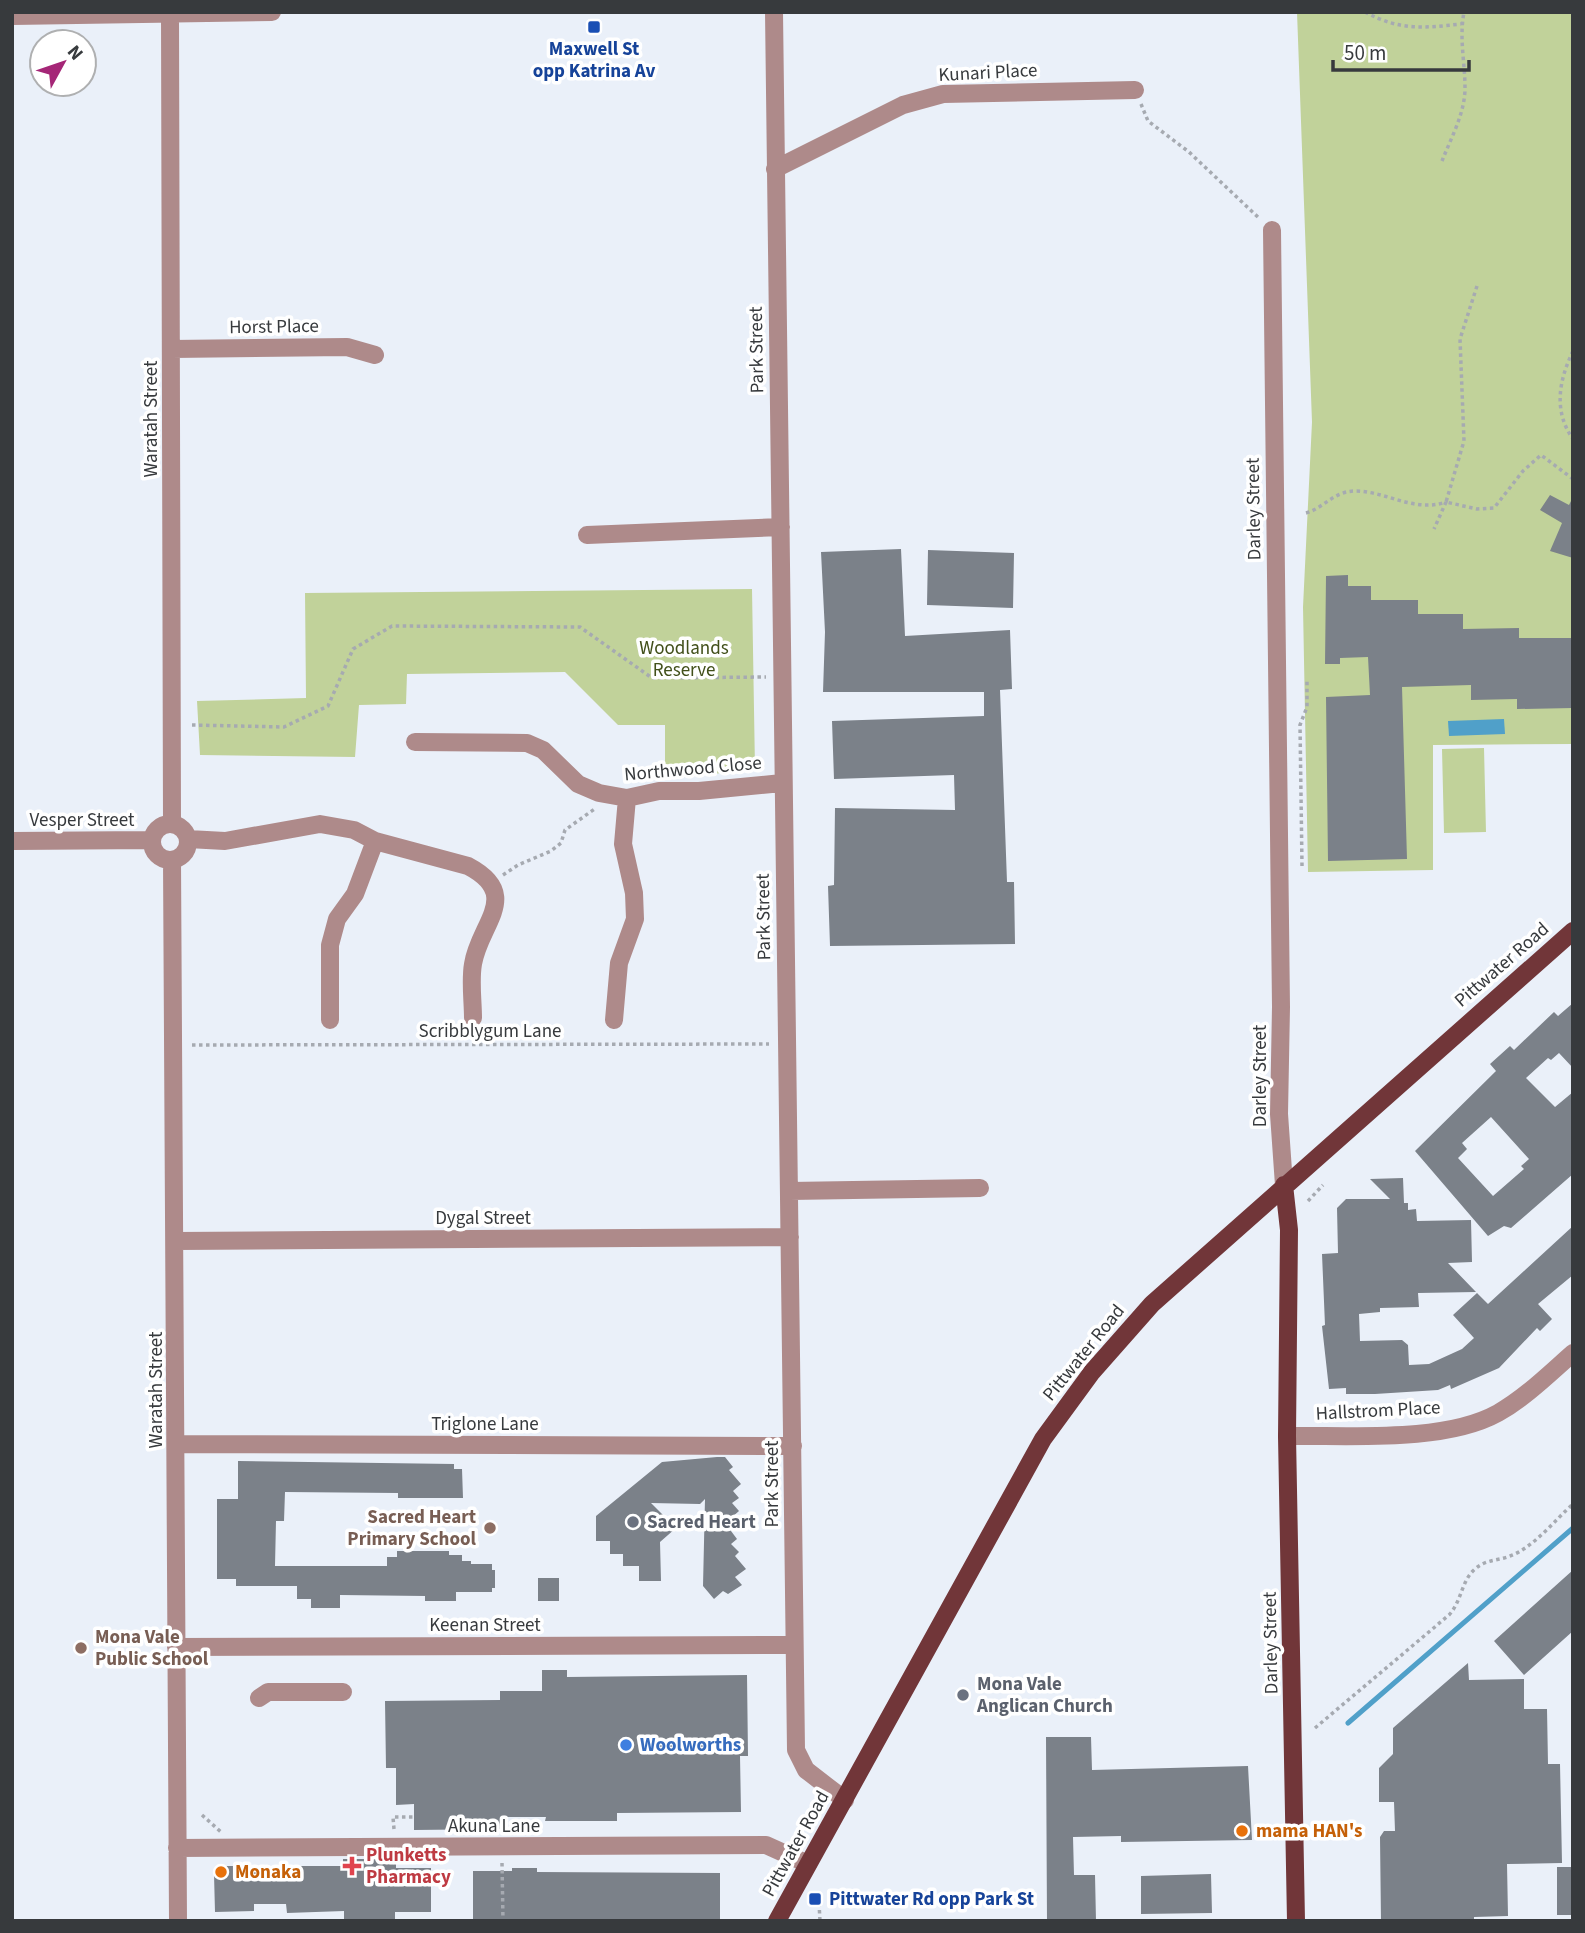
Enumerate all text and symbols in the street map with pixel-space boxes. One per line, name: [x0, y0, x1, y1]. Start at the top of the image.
marker: Maxwell St opp Katrina Av: [586, 19, 602, 35]
north arrow: [28, 28, 98, 98]
scale bar: [1333, 28, 1470, 72]
place label: Maxwell St opp Katrina Av: [533, 36, 655, 85]
text: 50 m: [1344, 38, 1386, 68]
text: N: [60, 40, 89, 67]
street label: Kunari Place: [938, 57, 1038, 89]
street label: Park Street: [743, 306, 771, 394]
street label: Horst Place: [229, 313, 319, 341]
street label: Waratah Street: [138, 360, 165, 478]
street label: Darley Street: [1240, 457, 1268, 560]
park label: Woodlands Reserve: [639, 635, 729, 684]
street label: Northwood Close: [623, 750, 763, 788]
street label: Vesper Street: [30, 807, 135, 834]
street label: Park Street: [750, 873, 778, 961]
street label: Pittwater Road: [1449, 916, 1555, 1014]
street label: Scribblygum Lane: [419, 1018, 561, 1045]
street label: Darley Street: [1247, 1024, 1274, 1127]
street label: Dygal Street: [435, 1205, 531, 1232]
street label: Pittwater Road: [1037, 1299, 1131, 1407]
street label: Waratah Street: [143, 1331, 170, 1449]
street label: Hallstrom Place: [1315, 1394, 1441, 1428]
street label: Triglone Lane: [431, 1411, 539, 1438]
street label: Park Street: [759, 1440, 786, 1527]
place label: Sacred Heart Primary School: [347, 1504, 477, 1553]
place label: Sacred Heart: [647, 1509, 756, 1536]
marker: Sacred Heart: [625, 1514, 641, 1530]
marker: Sacred Heart Primary School: [482, 1520, 498, 1536]
street label: Darley Street: [1257, 1591, 1285, 1694]
street label: Keenan Street: [429, 1612, 541, 1639]
place label: Mona Vale Public School: [95, 1624, 209, 1673]
marker: Mona Vale Public School: [73, 1640, 89, 1656]
place label: Mona Vale Anglican Church: [976, 1671, 1113, 1720]
marker: Mona Vale Anglican Church: [955, 1687, 971, 1703]
place label: Woolworths: [640, 1732, 741, 1759]
marker: Woolworths: [618, 1737, 634, 1753]
street label: Pittwater Road: [756, 1786, 836, 1902]
street label: Akuna Lane: [448, 1813, 540, 1840]
place label: mama HAN's: [1256, 1818, 1362, 1845]
marker: mama HAN's: [1234, 1823, 1250, 1839]
place label: Plunketts Pharmacy: [366, 1842, 451, 1891]
marker: Plunketts Pharmacy: [344, 1858, 360, 1874]
place label: Monaka: [235, 1859, 301, 1886]
marker: Monaka: [213, 1864, 229, 1880]
place label: Pittwater Rd opp Park St: [829, 1886, 1034, 1913]
marker: Pittwater Rd opp Park St: [807, 1891, 823, 1907]

